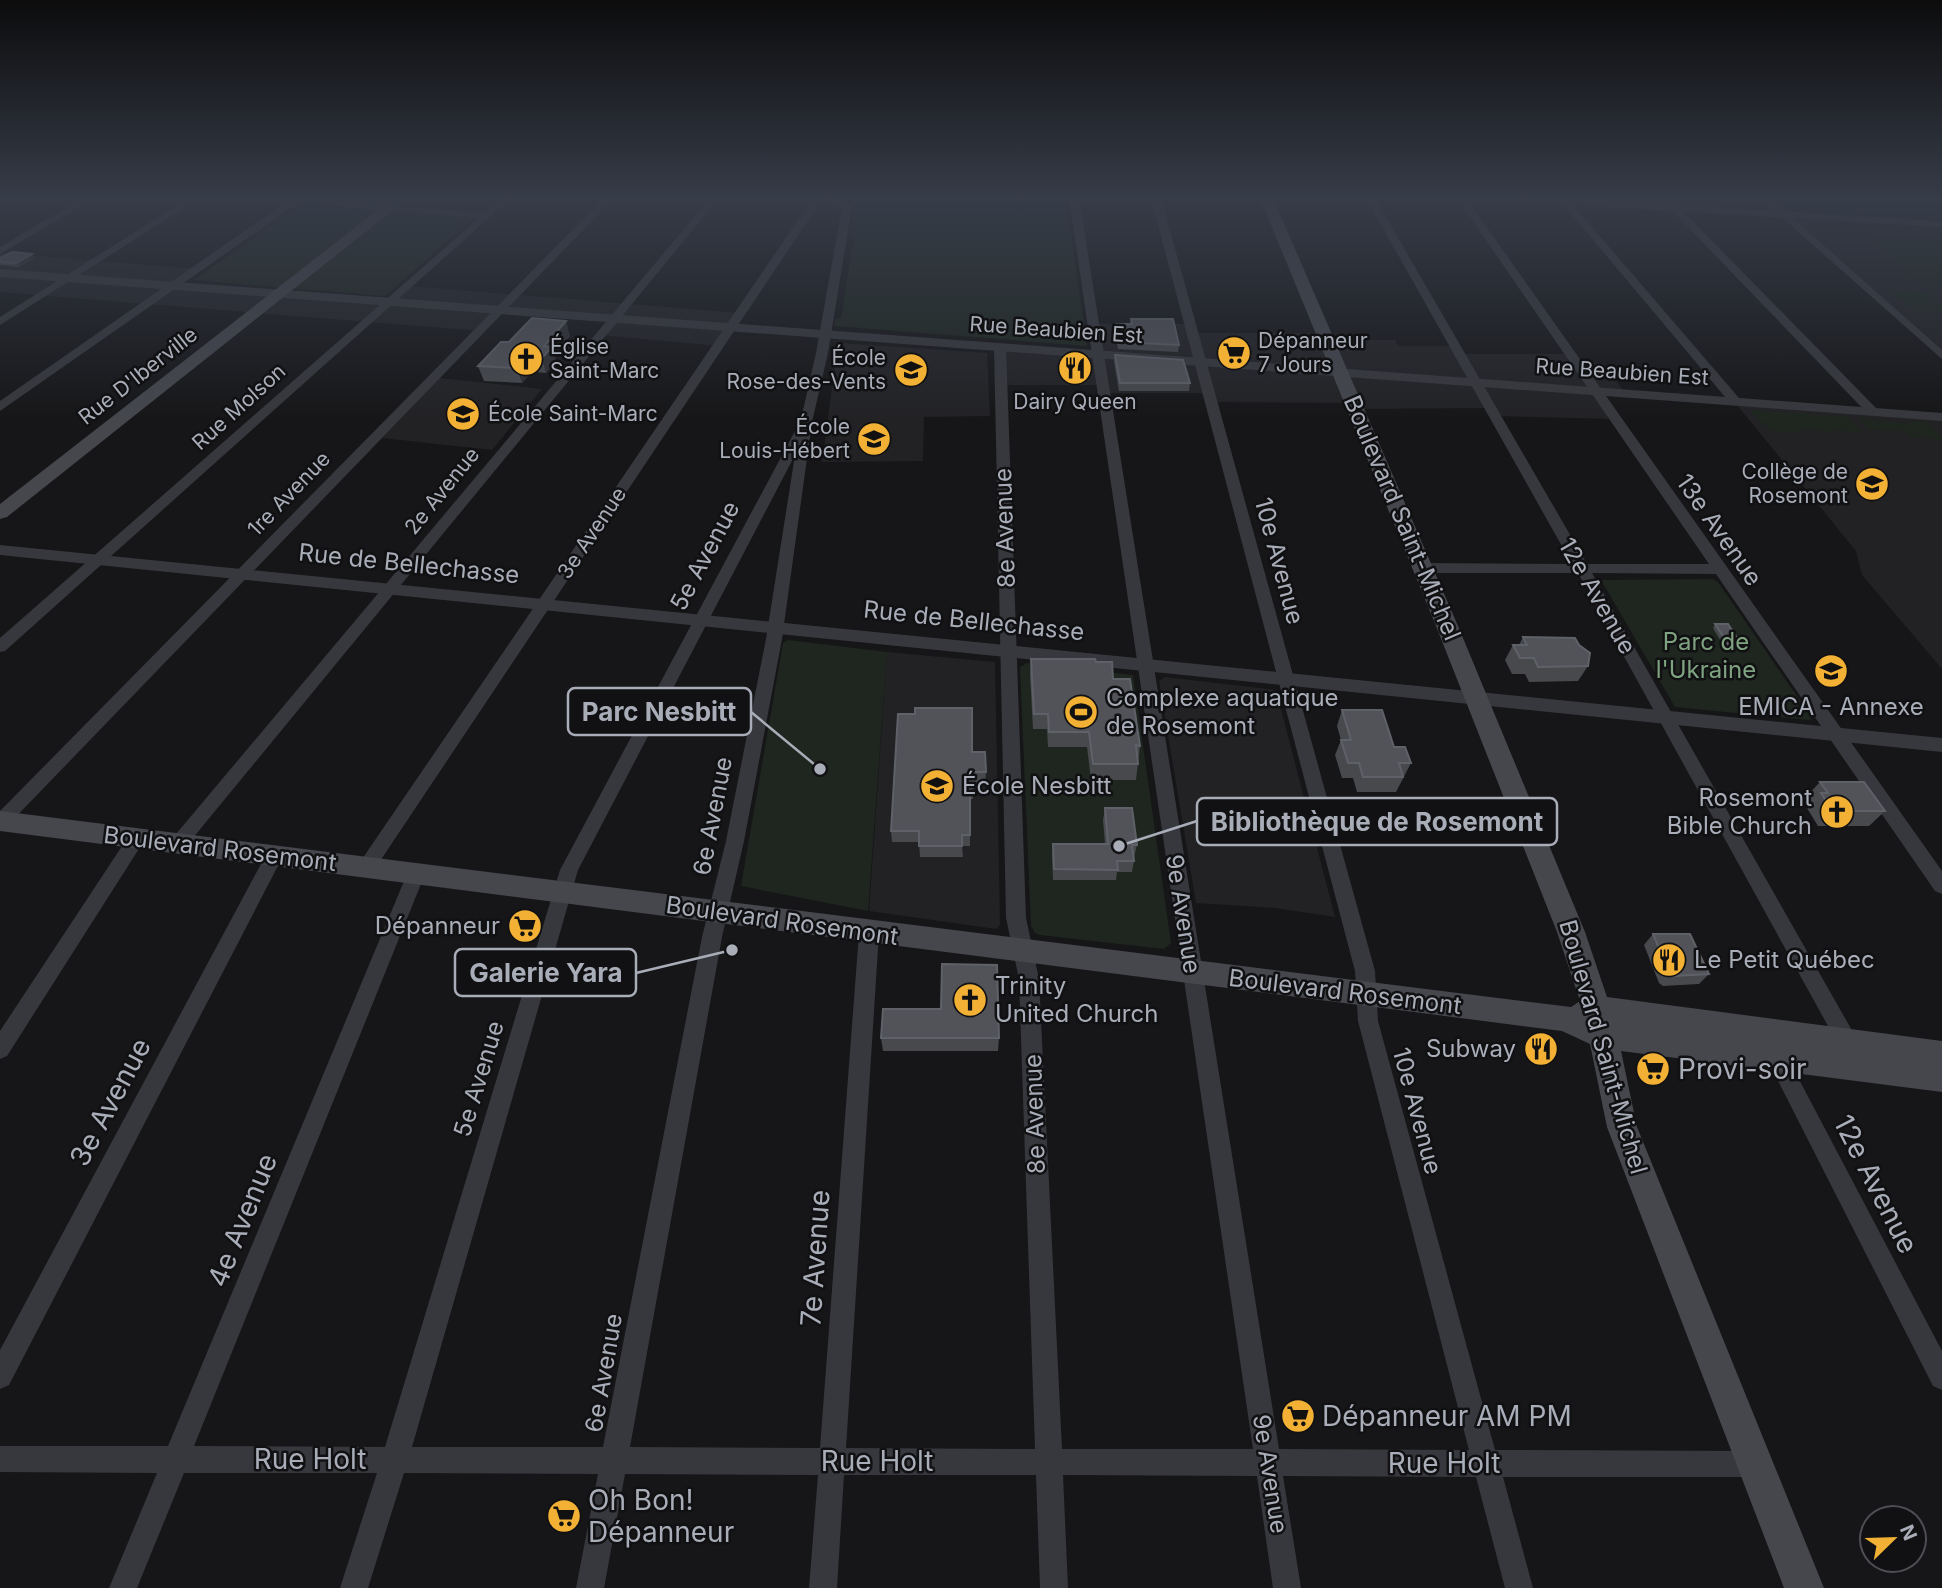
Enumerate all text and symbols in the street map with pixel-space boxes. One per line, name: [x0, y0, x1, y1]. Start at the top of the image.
street label: Rue Beaubien Est: [969, 311, 1144, 348]
street label: Rue D'Iberville: [73, 321, 202, 430]
place label: Dépanneur 7 Jours: [1258, 328, 1368, 377]
place label: Église Saint-Marc: [550, 333, 659, 383]
supermarket icon: Dépanneur 7 Jours: [1215, 334, 1253, 372]
church icon: Église Saint-Marc: [507, 340, 545, 378]
place label: École Rose-des-Vents: [727, 344, 886, 394]
restaurant icon: Dairy Queen: [1056, 349, 1094, 387]
school or university icon: École Rose-des-Vents: [892, 351, 930, 389]
street label: Rue Beaubien Est: [1535, 353, 1710, 390]
street label: Rue Molson: [187, 358, 290, 455]
place label: Dairy Queen: [1013, 389, 1137, 414]
street label: Boulevard Saint-Michel: [1338, 391, 1467, 645]
school or university icon: École Saint-Marc: [444, 395, 482, 433]
place label: École Saint-Marc: [488, 400, 658, 426]
place label: École Louis-Hébert: [719, 413, 850, 463]
school or university icon: École Louis-Hébert: [855, 420, 893, 458]
street label: 2e Avenue: [399, 442, 484, 539]
street label: 1re Avenue: [242, 446, 335, 541]
place label: Collège de Rosemont: [1742, 459, 1848, 508]
school or university icon: Collège de Rosemont: [1853, 465, 1891, 503]
street label: 8e Avenue: [988, 468, 1021, 588]
street label: 13e Avenue: [1670, 468, 1768, 591]
street label: 3e Avenue: [552, 482, 631, 583]
street label: 10e Avenue: [1249, 494, 1310, 627]
street label: 5e Avenue: [664, 496, 745, 615]
street label: 12e Avenue: [1553, 532, 1642, 659]
street label: Rue de Bellechasse: [297, 537, 521, 590]
street label: Rue de Bellechasse: [862, 594, 1086, 647]
park label: Parc de l'Ukraine: [1656, 627, 1756, 684]
school or university icon: EMICA - Annexe: [1812, 652, 1850, 690]
place label: Complexe aquatique de Rosemont: [1106, 683, 1339, 740]
callout: Parc Nesbitt: [568, 688, 751, 735]
place label: EMICA - Annexe: [1738, 692, 1924, 721]
sports icon: Complexe aquatique de Rosemont: [1062, 693, 1100, 731]
text: Parc Nesbitt: [582, 696, 737, 727]
street label: 6e Avenue: [687, 754, 738, 878]
school or university icon: École Nesbitt: [918, 767, 956, 805]
place label: École Nesbitt: [962, 770, 1112, 800]
place label: Rosemont Bible Church: [1667, 783, 1812, 840]
church icon: Rosemont Bible Church: [1818, 793, 1856, 831]
callout: Bibliothèque de Rosemont: [1197, 798, 1557, 845]
text: Bibliothèque de Rosemont: [1211, 806, 1544, 837]
street label: Boulevard Rosemont: [102, 820, 338, 877]
street label: 9e Avenue: [1160, 852, 1207, 975]
street label: Boulevard Rosemont: [664, 890, 900, 951]
supermarket icon: Dépanneur: [506, 907, 544, 945]
place label: Dépanneur: [375, 911, 500, 940]
street label: Boulevard Saint-Michel: [1553, 916, 1654, 1177]
restaurant icon: Le Petit Québec: [1650, 941, 1688, 979]
place label: Le Petit Québec: [1694, 945, 1875, 974]
callout: Galerie Yara: [455, 949, 636, 996]
text: Galerie Yara: [469, 957, 623, 988]
street label: Boulevard Rosemont: [1227, 963, 1463, 1020]
place label: Trinity United Church: [995, 971, 1158, 1028]
church icon: Trinity United Church: [951, 981, 989, 1019]
street label: 5e Avenue: [447, 1017, 510, 1140]
restaurant icon: Subway: [1522, 1030, 1560, 1068]
street label: 3e Avenue: [62, 1032, 158, 1172]
place label: Subway: [1426, 1034, 1516, 1063]
street label: 10e Avenue: [1387, 1044, 1448, 1177]
supermarket icon: Provi-soir: [1634, 1050, 1672, 1088]
place label: Provi-soir: [1678, 1052, 1807, 1086]
street label: 8e Avenue: [1018, 1054, 1051, 1174]
street label: 12e Avenue: [1827, 1109, 1925, 1259]
street label: 4e Avenue: [200, 1148, 284, 1292]
street label: 7e Avenue: [793, 1188, 837, 1328]
street label: 6e Avenue: [579, 1311, 628, 1434]
supermarket icon: Dépanneur AM PM: [1279, 1397, 1317, 1435]
place label: Dépanneur AM PM: [1322, 1399, 1572, 1433]
street label: 9e Avenue: [1247, 1412, 1294, 1535]
street label: Rue Holt: [254, 1442, 366, 1476]
street label: Rue Holt: [821, 1444, 933, 1478]
street label: Rue Holt: [1388, 1446, 1500, 1480]
place label: Oh Bon! Dépanneur: [588, 1483, 734, 1549]
supermarket icon: Oh Bon! Dépanneur: [545, 1497, 583, 1535]
north arrow: [1858, 1504, 1928, 1574]
text: N: [1895, 1521, 1922, 1544]

